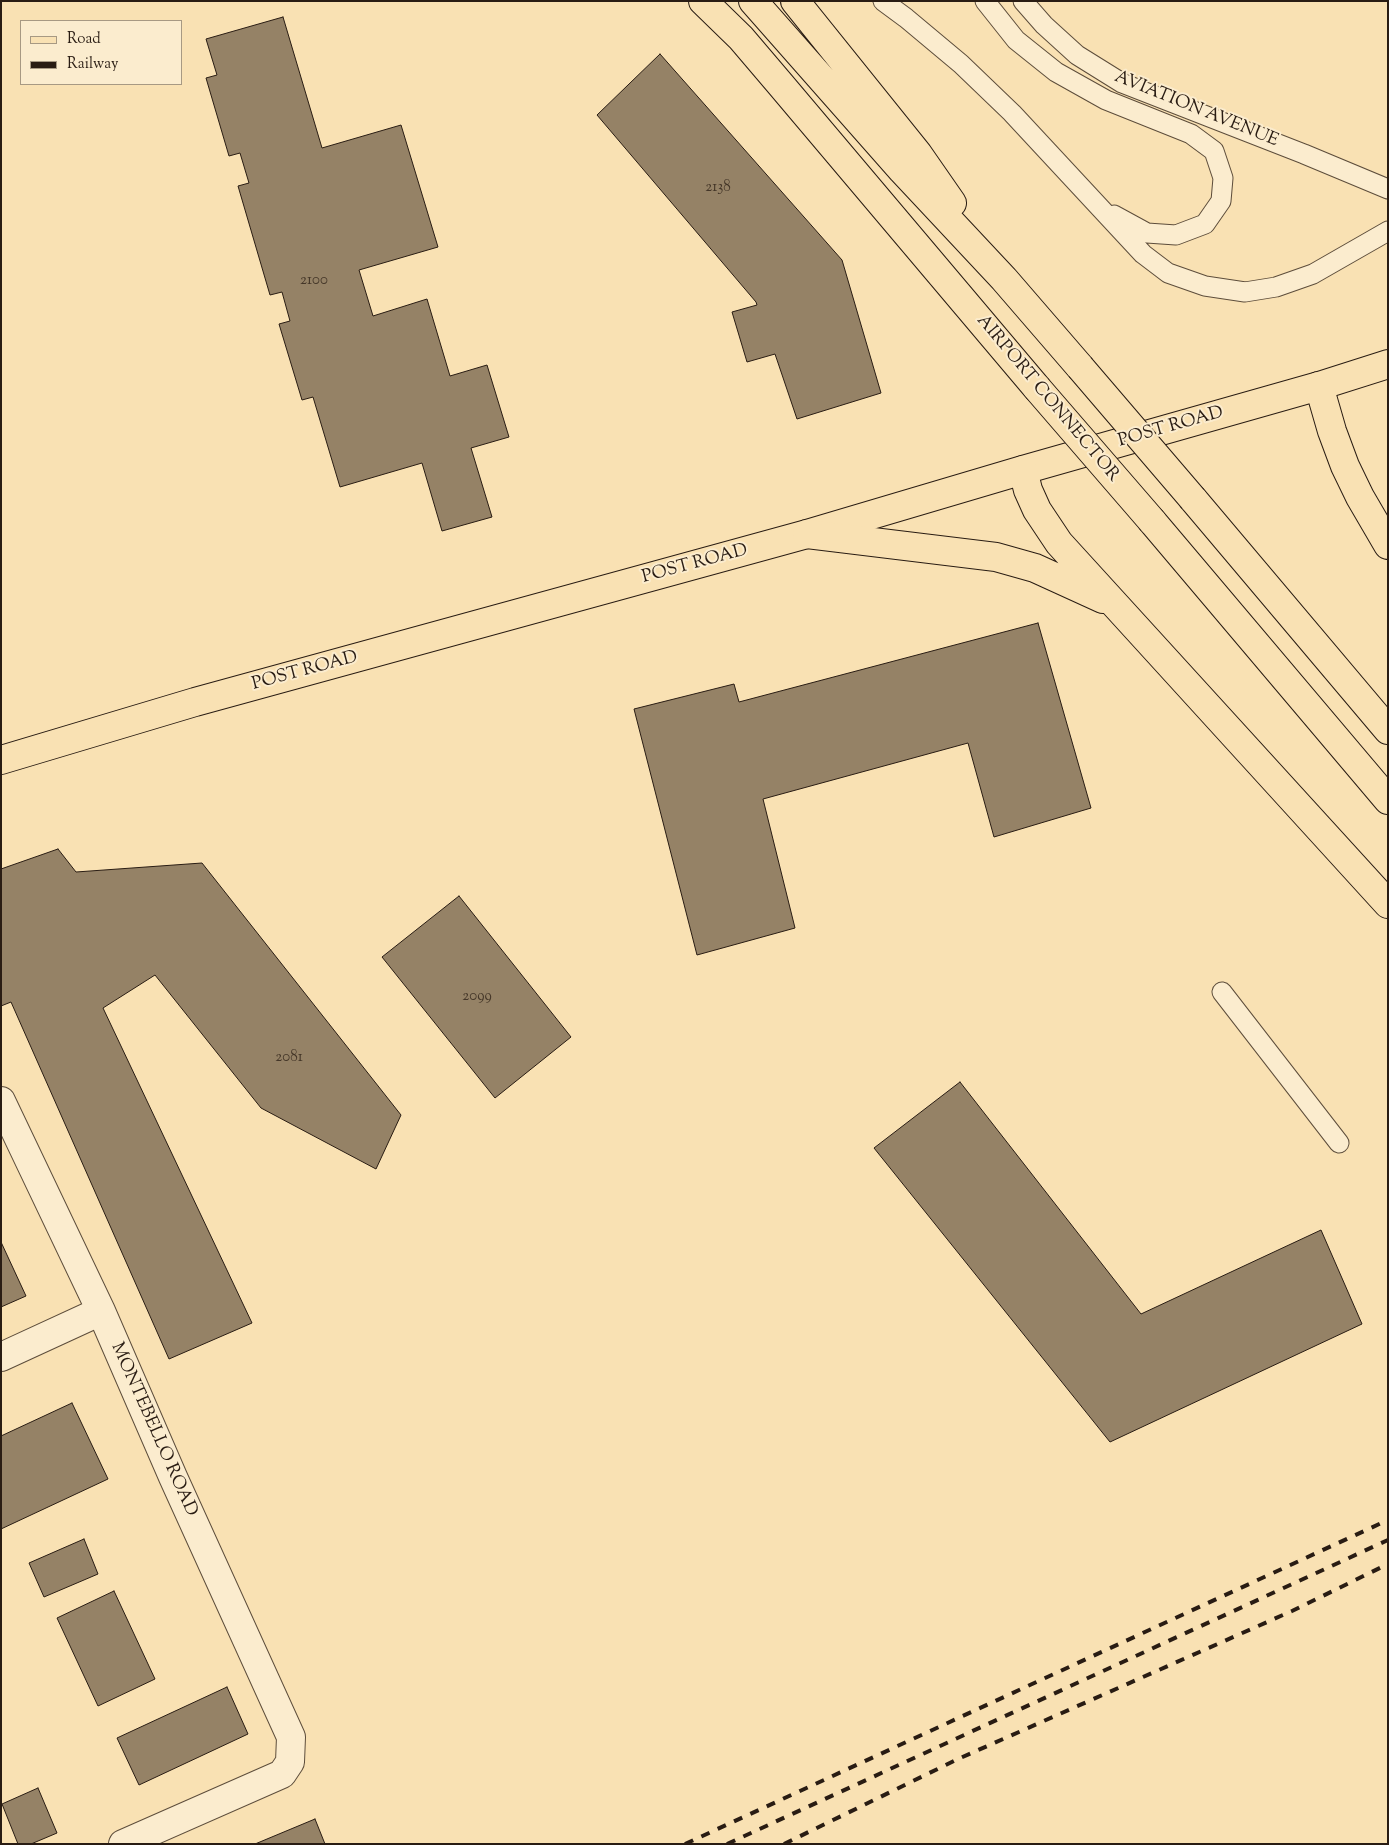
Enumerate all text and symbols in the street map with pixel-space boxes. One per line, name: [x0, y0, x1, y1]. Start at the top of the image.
legend: [20, 20, 182, 85]
text: Road: [67, 29, 101, 50]
text: Railway: [67, 54, 118, 75]
street label: AVIATION AVENUE: [1111, 67, 1281, 153]
house number: 2138: [705, 179, 731, 197]
house number: 2100: [300, 272, 328, 290]
street label: AIRPORT CONNECTOR: [971, 311, 1123, 487]
street label: POST ROAD: [1116, 403, 1226, 453]
street label: POST ROAD: [640, 541, 750, 589]
street label: POST ROAD: [250, 648, 360, 696]
house number: 2099: [462, 988, 492, 1006]
house number: 2081: [275, 1049, 303, 1067]
street label: MONTEBELLO ROAD: [105, 1340, 201, 1520]

